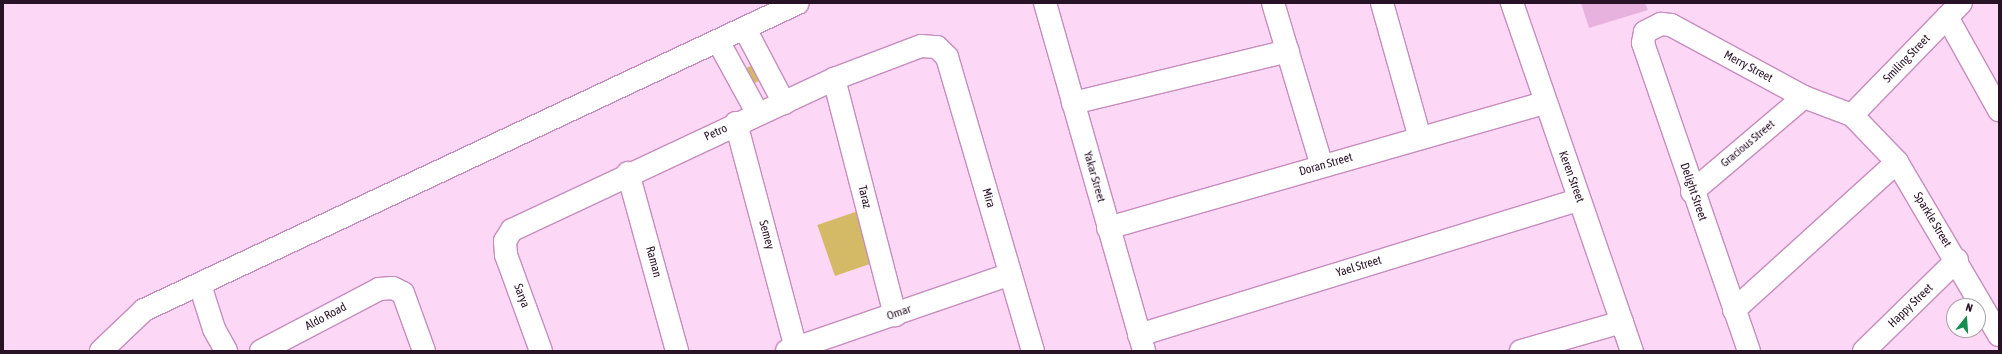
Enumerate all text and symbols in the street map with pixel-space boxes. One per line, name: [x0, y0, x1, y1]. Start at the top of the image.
street label: Smiling Street: [1881, 32, 1933, 86]
street label: Merry Street: [1721, 48, 1775, 86]
street label: Gracious Street: [1718, 117, 1778, 171]
street label: Petro: [702, 121, 730, 145]
street label: Keren Street: [1555, 149, 1587, 205]
street label: Yakar Street: [1080, 150, 1108, 204]
street label: Doran Street: [1298, 150, 1354, 180]
street label: Delight Street: [1676, 161, 1710, 223]
street label: Taraz: [854, 184, 874, 210]
street label: Mira: [978, 187, 998, 209]
street label: Sparkle Street: [1910, 190, 1954, 250]
street label: Semey: [755, 219, 777, 251]
street label: Raman: [642, 245, 664, 279]
street label: Yael Street: [1335, 253, 1383, 281]
street label: Happy Street: [1886, 281, 1936, 331]
street label: Sarya: [510, 282, 532, 310]
north arrow: [1946, 298, 1986, 338]
street label: Aldo Road: [303, 300, 349, 334]
text: N: [1964, 301, 1974, 314]
street label: Omar: [885, 302, 913, 324]

